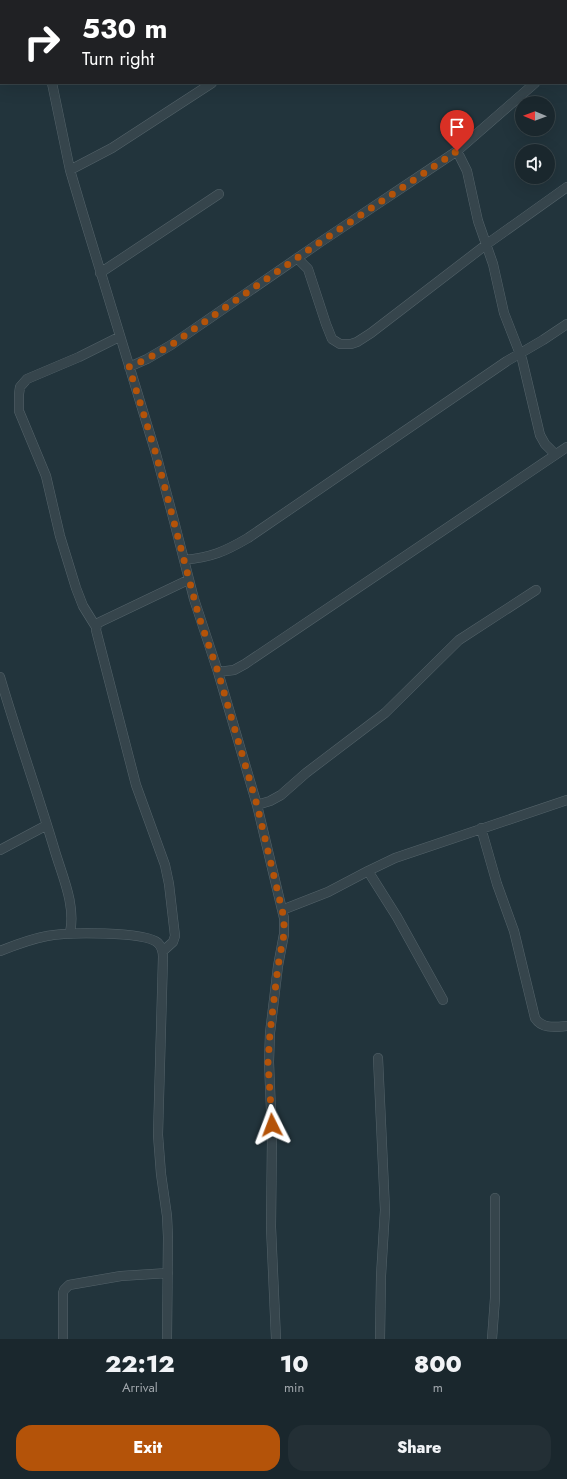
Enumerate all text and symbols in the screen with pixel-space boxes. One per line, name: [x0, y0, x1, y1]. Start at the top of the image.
text: 530 m: [82, 8, 167, 49]
icon: right: [16, 16, 68, 68]
text: Turn right: [82, 46, 154, 72]
north arrow: [515, 96, 555, 136]
map controls: [515, 96, 555, 184]
pin: [440, 110, 474, 151]
icon: arrive: [446, 116, 468, 138]
button: sound: [515, 144, 555, 184]
position arrow: [251, 1104, 293, 1146]
text: 22:12: [105, 1346, 175, 1381]
text: 10: [280, 1346, 309, 1381]
text: 800: [414, 1346, 462, 1381]
text: Arrival: [122, 1378, 158, 1397]
text: min: [284, 1378, 304, 1397]
text: m: [433, 1378, 443, 1397]
button: Exit: [16, 1425, 280, 1471]
button: Share: [288, 1425, 551, 1471]

